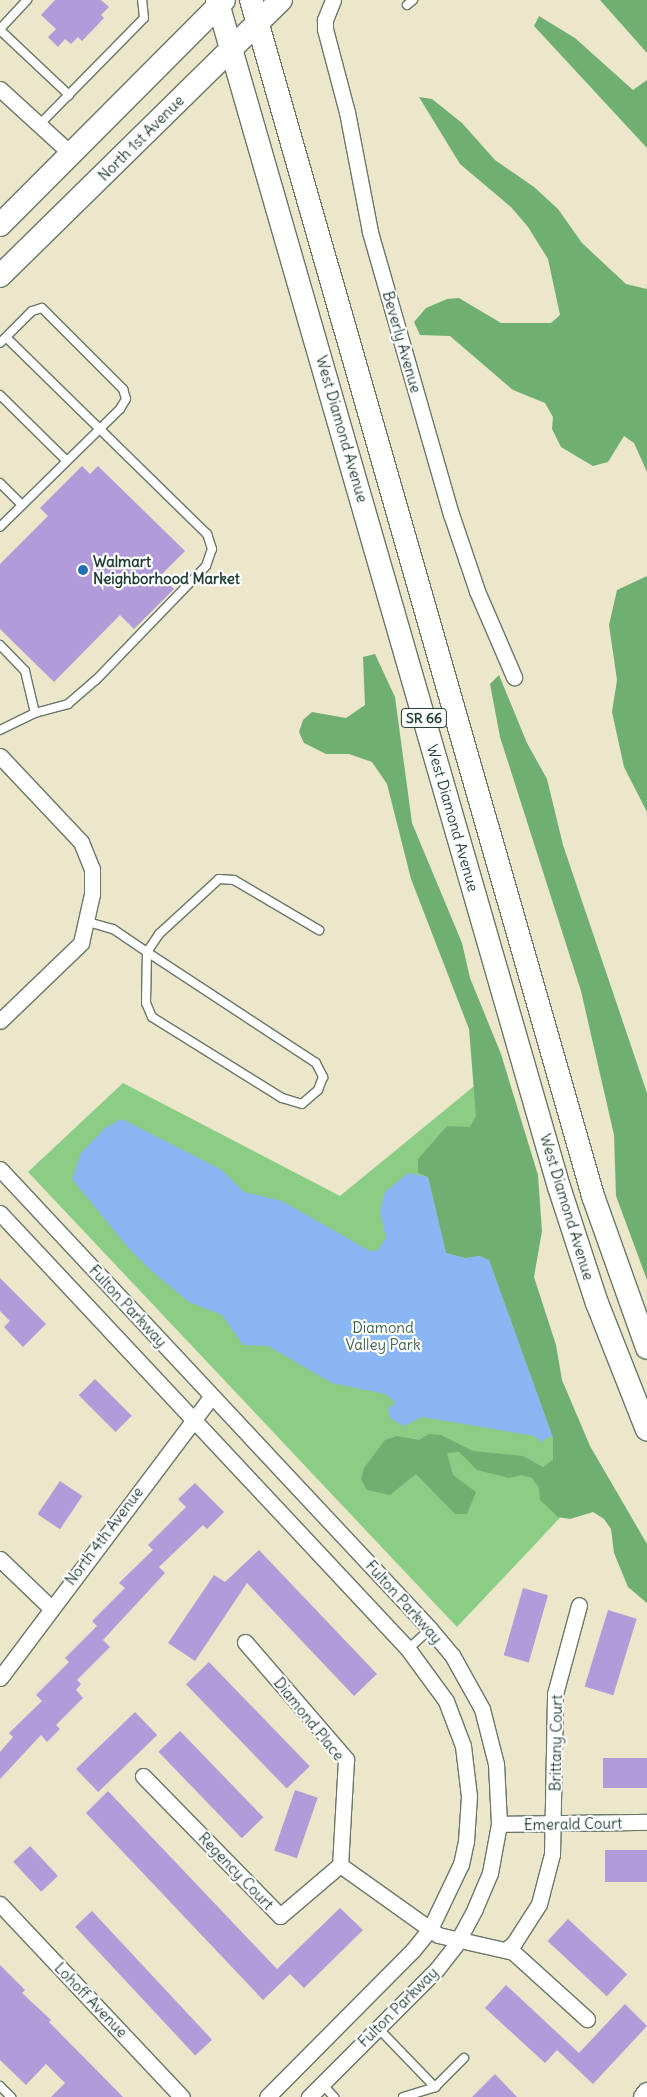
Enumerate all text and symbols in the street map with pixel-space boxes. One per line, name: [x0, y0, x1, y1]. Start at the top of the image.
street label: North 1st Avenue: [94, 91, 188, 185]
street label: Beverly Avenue: [379, 289, 425, 395]
street label: West Diamond Avenue: [312, 353, 372, 505]
place label: Walmart Neighborhood Market: [93, 552, 240, 587]
marker: Walmart Neighborhood Market: [77, 564, 89, 576]
road number: SR 66: [400, 706, 448, 730]
street label: West Diamond Avenue: [423, 742, 483, 894]
street label: West Diamond Avenue: [536, 1132, 598, 1282]
street label: Fulton Parkway: [85, 1261, 171, 1351]
park label: Diamond Valley Park: [345, 1318, 421, 1353]
street label: North 4th Avenue: [61, 1483, 147, 1589]
street label: Fulton Parkway: [362, 1557, 446, 1647]
street label: Diamond Place: [270, 1674, 348, 1764]
street label: Brittany Court: [546, 1694, 566, 1792]
street label: Emerald Court: [524, 1814, 622, 1834]
street label: Regency Court: [195, 1829, 277, 1913]
street label: Lohoff Avenue: [51, 1959, 131, 2041]
street label: Fulton Parkway: [354, 1963, 442, 2051]

